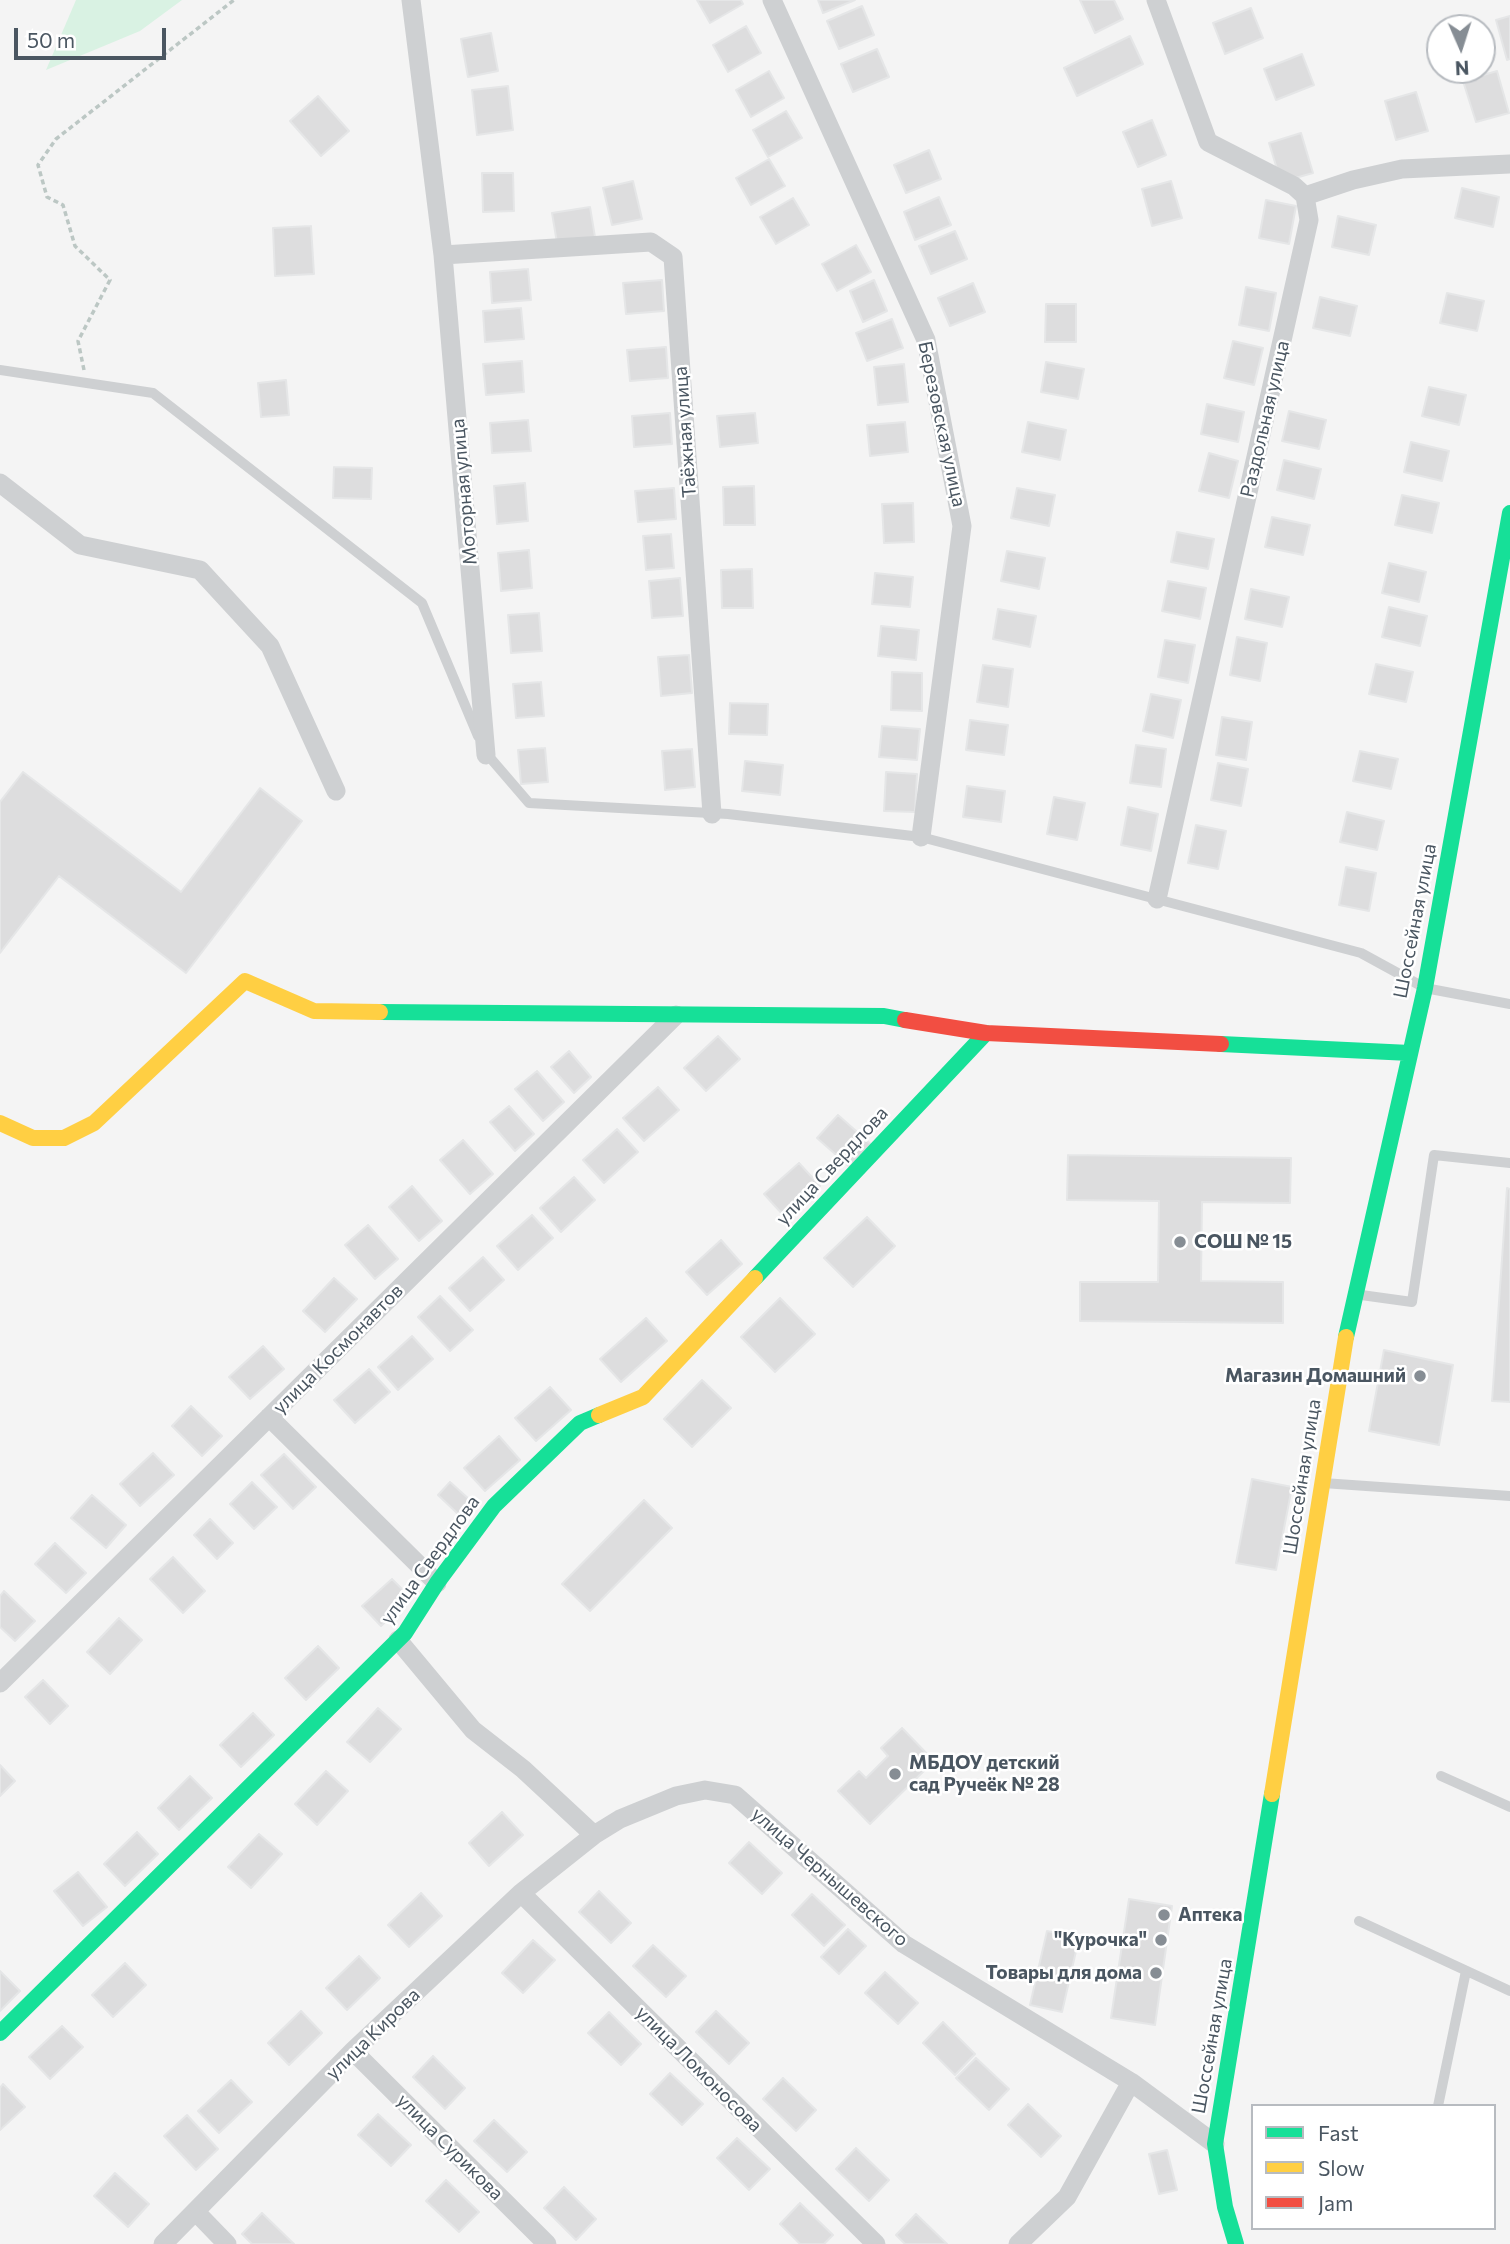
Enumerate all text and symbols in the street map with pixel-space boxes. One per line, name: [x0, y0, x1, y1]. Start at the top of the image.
scale bar: [18, 14, 170, 58]
north arrow: [1426, 14, 1496, 84]
text: 50 m: [27, 27, 75, 52]
text: N: [1454, 57, 1470, 80]
street label: Раздольная улица: [1236, 338, 1294, 500]
street label: Березовская улица: [913, 339, 971, 509]
street label: Таёжная улица: [669, 365, 701, 499]
street label: Моторная улица: [446, 418, 482, 566]
street label: Шоссейная улица: [1389, 842, 1441, 1000]
street label: улица Свердлова: [771, 1102, 893, 1230]
place label: СОШ № 15: [1194, 1231, 1292, 1253]
marker: СОШ № 15: [1172, 1234, 1188, 1250]
street label: улица Космонавтов: [268, 1279, 408, 1419]
place label: Магазин Домашний: [1225, 1365, 1406, 1387]
marker: Магазин Домашний: [1412, 1368, 1428, 1384]
street label: Шоссейная улица: [1278, 1398, 1326, 1556]
street label: улица Свердлова: [376, 1491, 484, 1629]
place label: МБДОУ детский сад Ручеёк № 28: [909, 1752, 1060, 1796]
marker: МБДОУ детский сад Ручеёк № 28: [887, 1766, 903, 1782]
street label: улица Чернышевского: [747, 1803, 913, 1951]
place label: Аптека: [1178, 1904, 1243, 1926]
marker: Аптека: [1156, 1907, 1172, 1923]
place label: "Курочка": [1054, 1929, 1147, 1951]
marker: "Курочка": [1153, 1932, 1169, 1948]
street label: Шоссейная улица: [1187, 1957, 1237, 2115]
place label: Товары для дома: [985, 1962, 1142, 1984]
marker: Товары для дома: [1148, 1965, 1164, 1981]
street label: улица Кирова: [321, 1984, 425, 2084]
street label: улица Ломоносова: [631, 2001, 767, 2137]
street label: улица Сурикова: [392, 2089, 508, 2205]
legend: [1251, 2104, 1496, 2230]
text: Fast: [1318, 2120, 1359, 2145]
text: Slow: [1318, 2155, 1365, 2180]
text: Jam: [1318, 2190, 1353, 2215]

